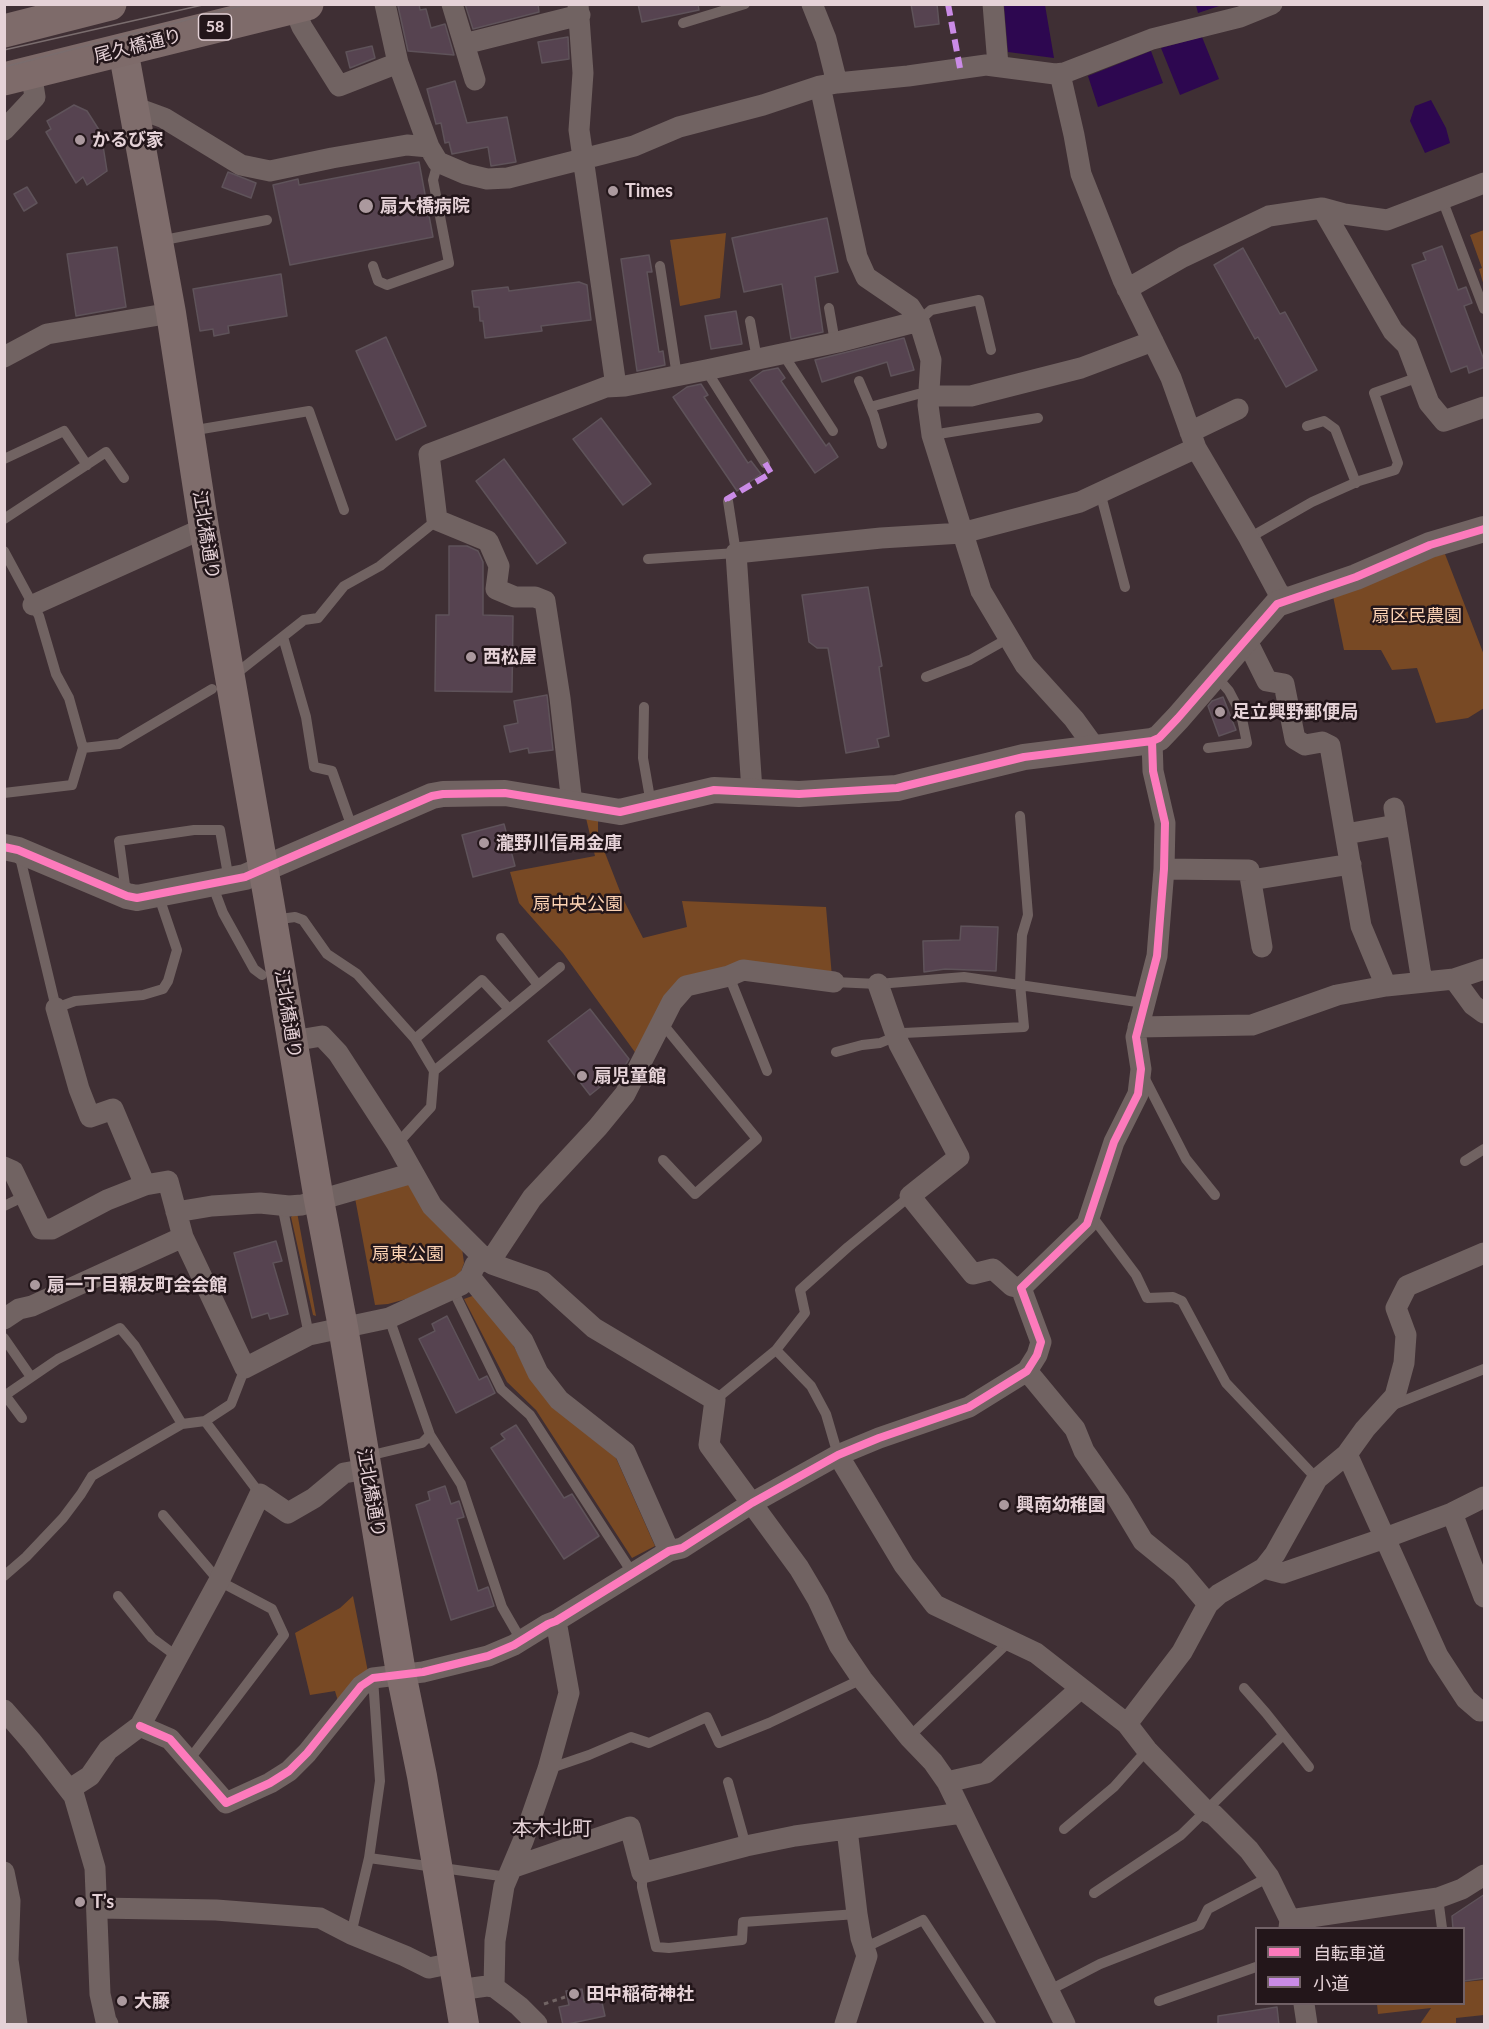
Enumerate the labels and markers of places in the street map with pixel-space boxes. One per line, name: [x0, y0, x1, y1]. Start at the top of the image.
place label: かるび家: [92, 129, 164, 151]
marker: かるび家: [73, 133, 87, 147]
place label: Times: [625, 180, 673, 202]
marker: Times: [606, 184, 620, 198]
place label: 扇大橋病院: [380, 195, 470, 217]
marker: 扇大橋病院: [357, 197, 375, 215]
place label: 西松屋: [483, 646, 537, 668]
marker: 西松屋: [464, 650, 478, 664]
place label: 足立興野郵便局: [1232, 701, 1358, 723]
marker: 足立興野郵便局: [1213, 705, 1227, 719]
place label: 瀧野川信用金庫: [496, 832, 622, 854]
marker: 瀧野川信用金庫: [477, 836, 491, 850]
place label: 扇児童館: [594, 1065, 666, 1087]
marker: 扇児童館: [575, 1069, 589, 1083]
place label: 扇一丁目親友町会会館: [47, 1274, 227, 1296]
marker: 扇一丁目親友町会会館: [28, 1278, 42, 1292]
place label: 興南幼稚園: [1016, 1494, 1106, 1516]
marker: 興南幼稚園: [997, 1498, 1011, 1512]
place label: T’s: [92, 1891, 114, 1913]
marker: T’s: [73, 1895, 87, 1909]
place label: 田中稲荷神社: [586, 1983, 694, 2005]
marker: 田中稲荷神社: [567, 1987, 581, 2001]
place label: 大藤: [134, 1990, 170, 2012]
marker: 大藤: [115, 1994, 129, 2008]

